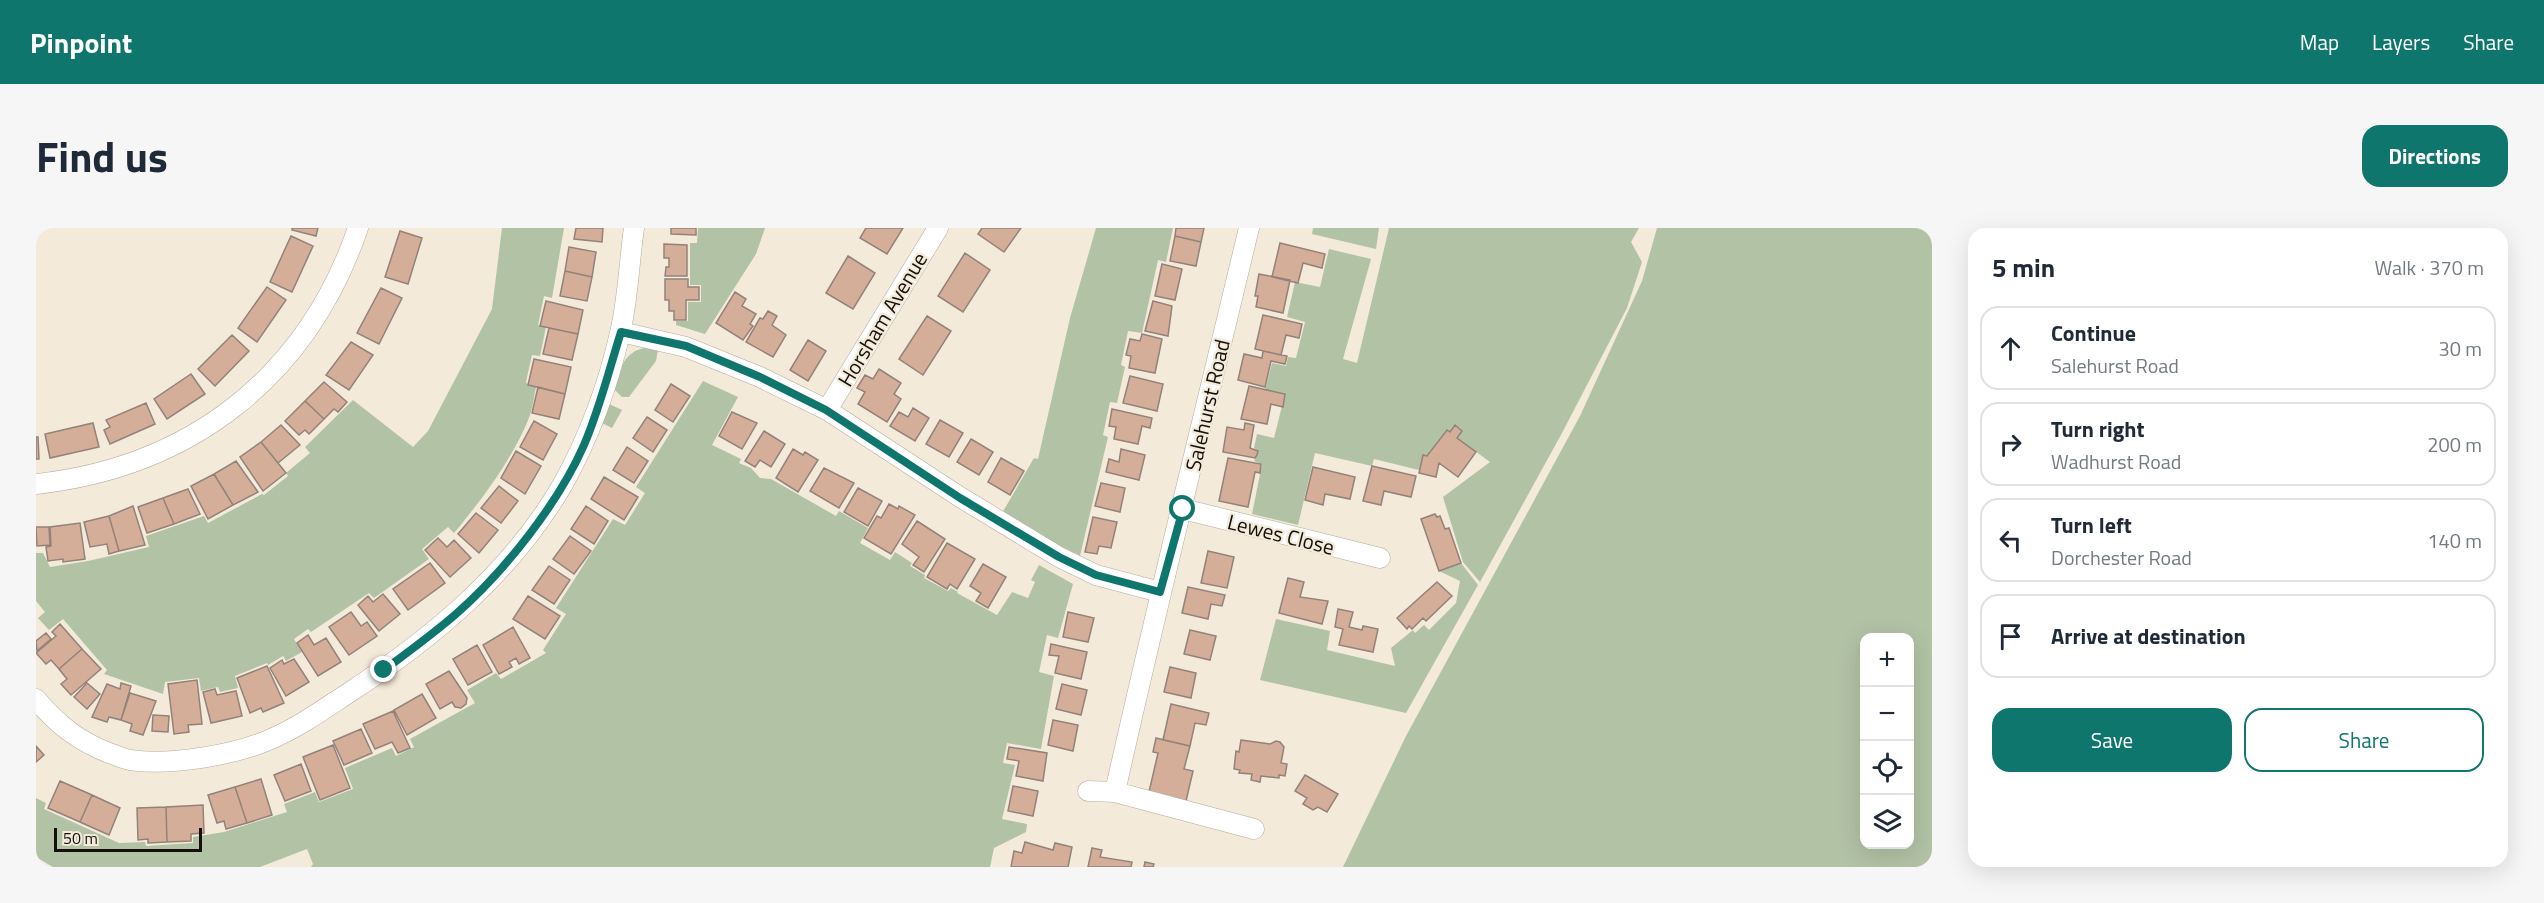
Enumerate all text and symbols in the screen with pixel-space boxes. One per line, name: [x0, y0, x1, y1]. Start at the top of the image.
text: Pinpoint: [30, 21, 132, 64]
text: Map: [2300, 26, 2339, 58]
text: Layers: [2372, 26, 2430, 58]
text: Share: [2463, 26, 2514, 58]
text: Find us: [36, 124, 168, 188]
button: Directions: [2362, 125, 2508, 187]
street label: Horsham Avenue: [829, 246, 935, 392]
text: 5 min: [1992, 248, 2055, 287]
text: Walk · 370 m: [2375, 252, 2484, 283]
text: Continue: [2051, 316, 2136, 350]
icon: ahead: [1994, 332, 2027, 365]
text: 30 m: [2438, 333, 2482, 364]
street label: Salehurst Road: [1176, 336, 1238, 474]
text: Salehurst Road: [2051, 350, 2179, 381]
text: Turn right: [2051, 412, 2145, 446]
icon: right: [1994, 428, 2027, 461]
text: 200 m: [2427, 429, 2482, 460]
text: Wadhurst Road: [2051, 446, 2181, 477]
route start: [1169, 495, 1195, 521]
street label: Lewes Close: [1224, 505, 1338, 563]
text: Turn left: [2051, 508, 2132, 542]
icon: left: [1994, 524, 2027, 557]
text: 140 m: [2427, 525, 2482, 556]
text: Dorchester Road: [2051, 542, 2192, 573]
text: Arrive at destination: [2051, 619, 2246, 653]
icon: arrive: [1994, 620, 2027, 653]
map controls: [1860, 633, 1914, 849]
button: +: [1860, 633, 1914, 687]
route end: [370, 656, 396, 682]
button: −: [1860, 687, 1914, 741]
button: Save: [1992, 708, 2232, 772]
button: Share: [2244, 708, 2484, 772]
button: locate: [1860, 741, 1914, 795]
button: layers: [1860, 795, 1914, 849]
scale bar: [54, 825, 202, 852]
text: 50 m: [63, 826, 98, 850]

